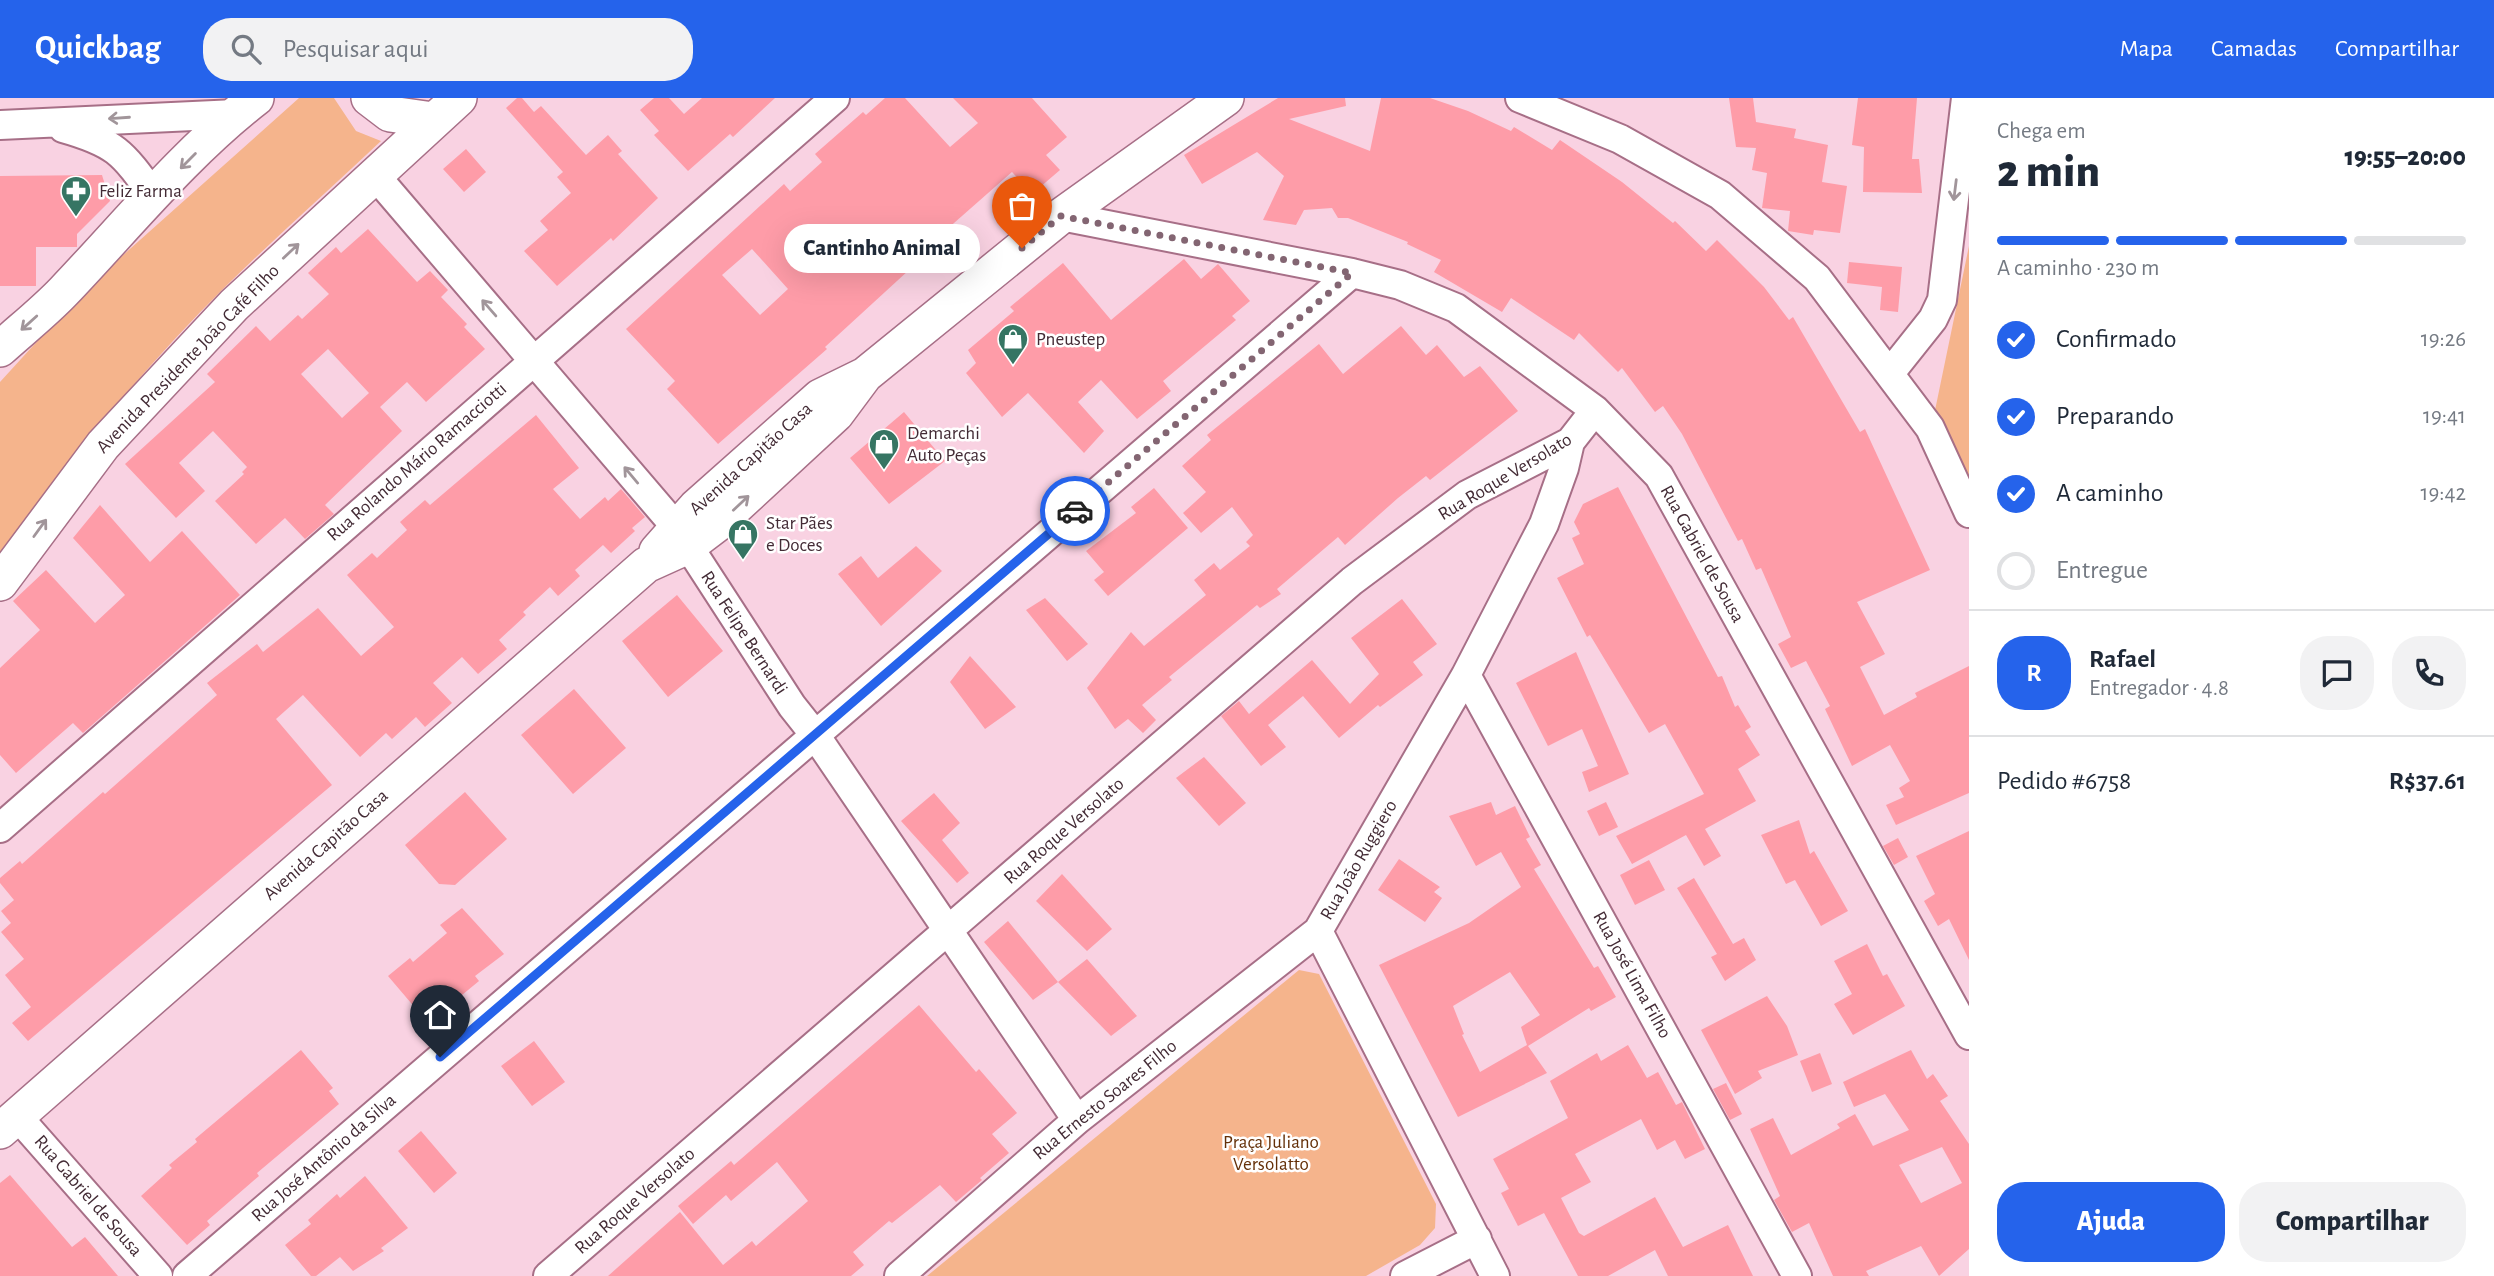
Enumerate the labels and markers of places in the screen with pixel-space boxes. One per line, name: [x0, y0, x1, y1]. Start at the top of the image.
pharmacy icon: Feliz Farma: [59, 174, 93, 218]
pin: [992, 176, 1052, 248]
place label: Feliz Farma: [99, 182, 182, 201]
callout: Cantinho Animal: [784, 223, 980, 272]
shop icon: Pneustep: [996, 322, 1030, 366]
place label: Pneustep: [1036, 330, 1105, 349]
place label: Demarchi Auto Peças: [907, 424, 986, 465]
shop icon: Demarchi Auto Peças: [867, 427, 901, 471]
place label: Star Pães e Doces: [766, 514, 833, 555]
shop icon: Star Pães e Doces: [726, 517, 760, 561]
pin: [410, 985, 470, 1057]

